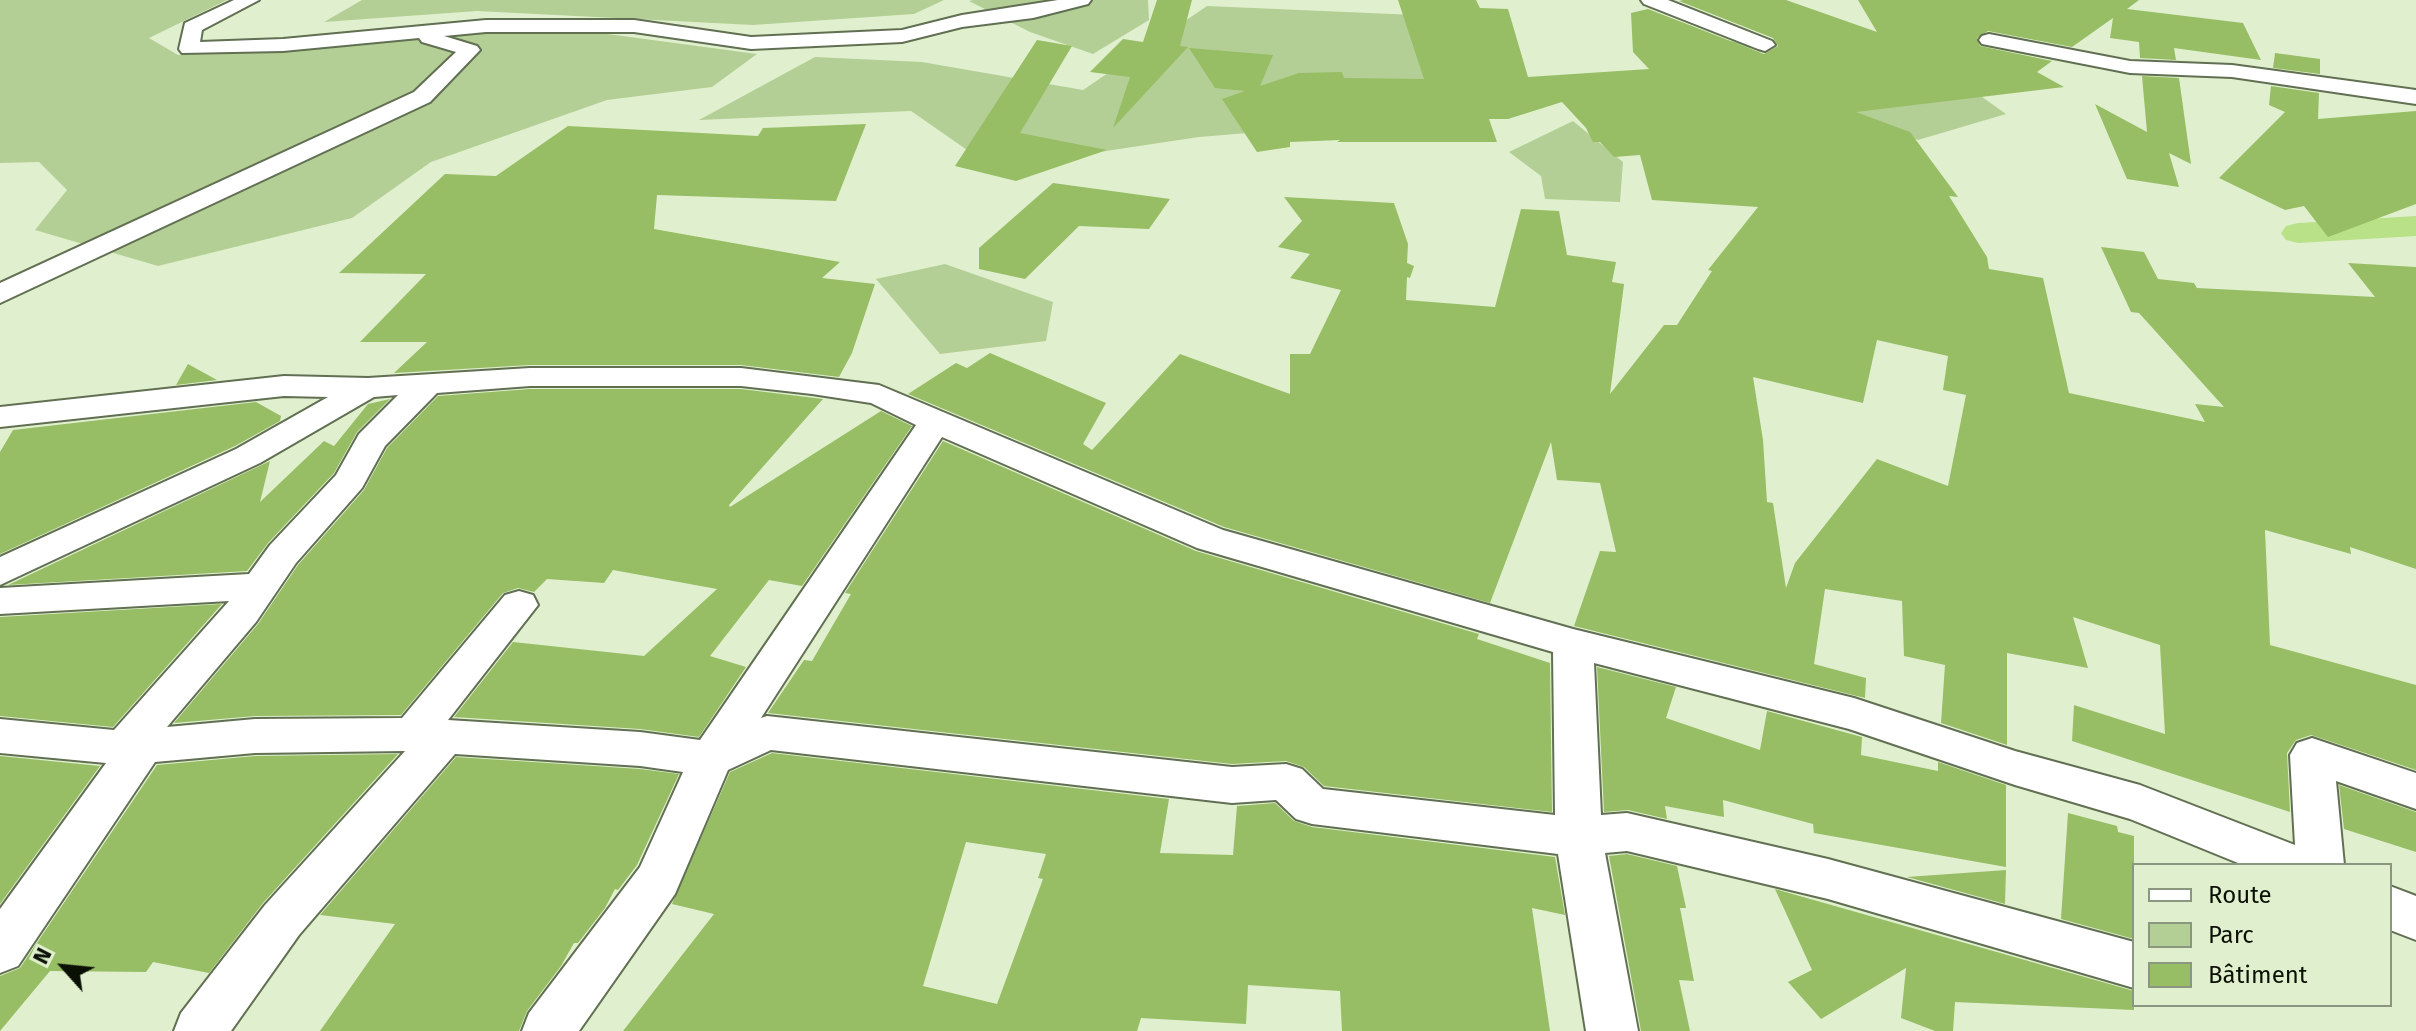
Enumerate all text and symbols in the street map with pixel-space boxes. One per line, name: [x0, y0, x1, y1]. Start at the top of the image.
legend: [2132, 863, 2392, 1007]
text: Route: [2208, 881, 2272, 909]
text: Parc: [2208, 921, 2254, 949]
north arrow: [24, 927, 104, 1007]
text: N: [27, 943, 58, 969]
text: Bâtiment: [2208, 961, 2307, 989]

